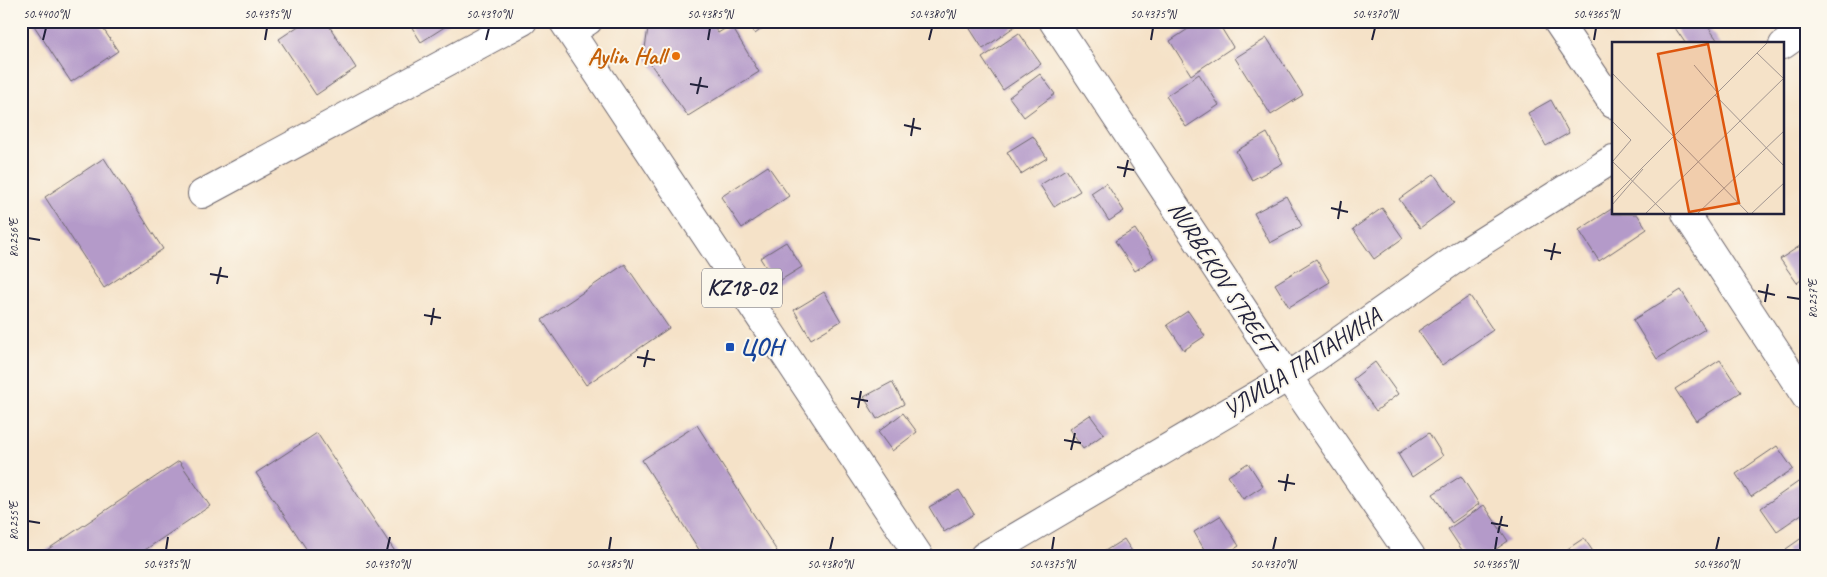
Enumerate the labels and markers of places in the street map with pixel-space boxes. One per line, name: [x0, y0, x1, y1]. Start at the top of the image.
place label: Aylin Hall: [588, 41, 671, 71]
marker: Aylin Hall: [670, 50, 682, 62]
place label: ЦОН: [740, 332, 787, 362]
marker: ЦОН: [724, 341, 736, 353]

